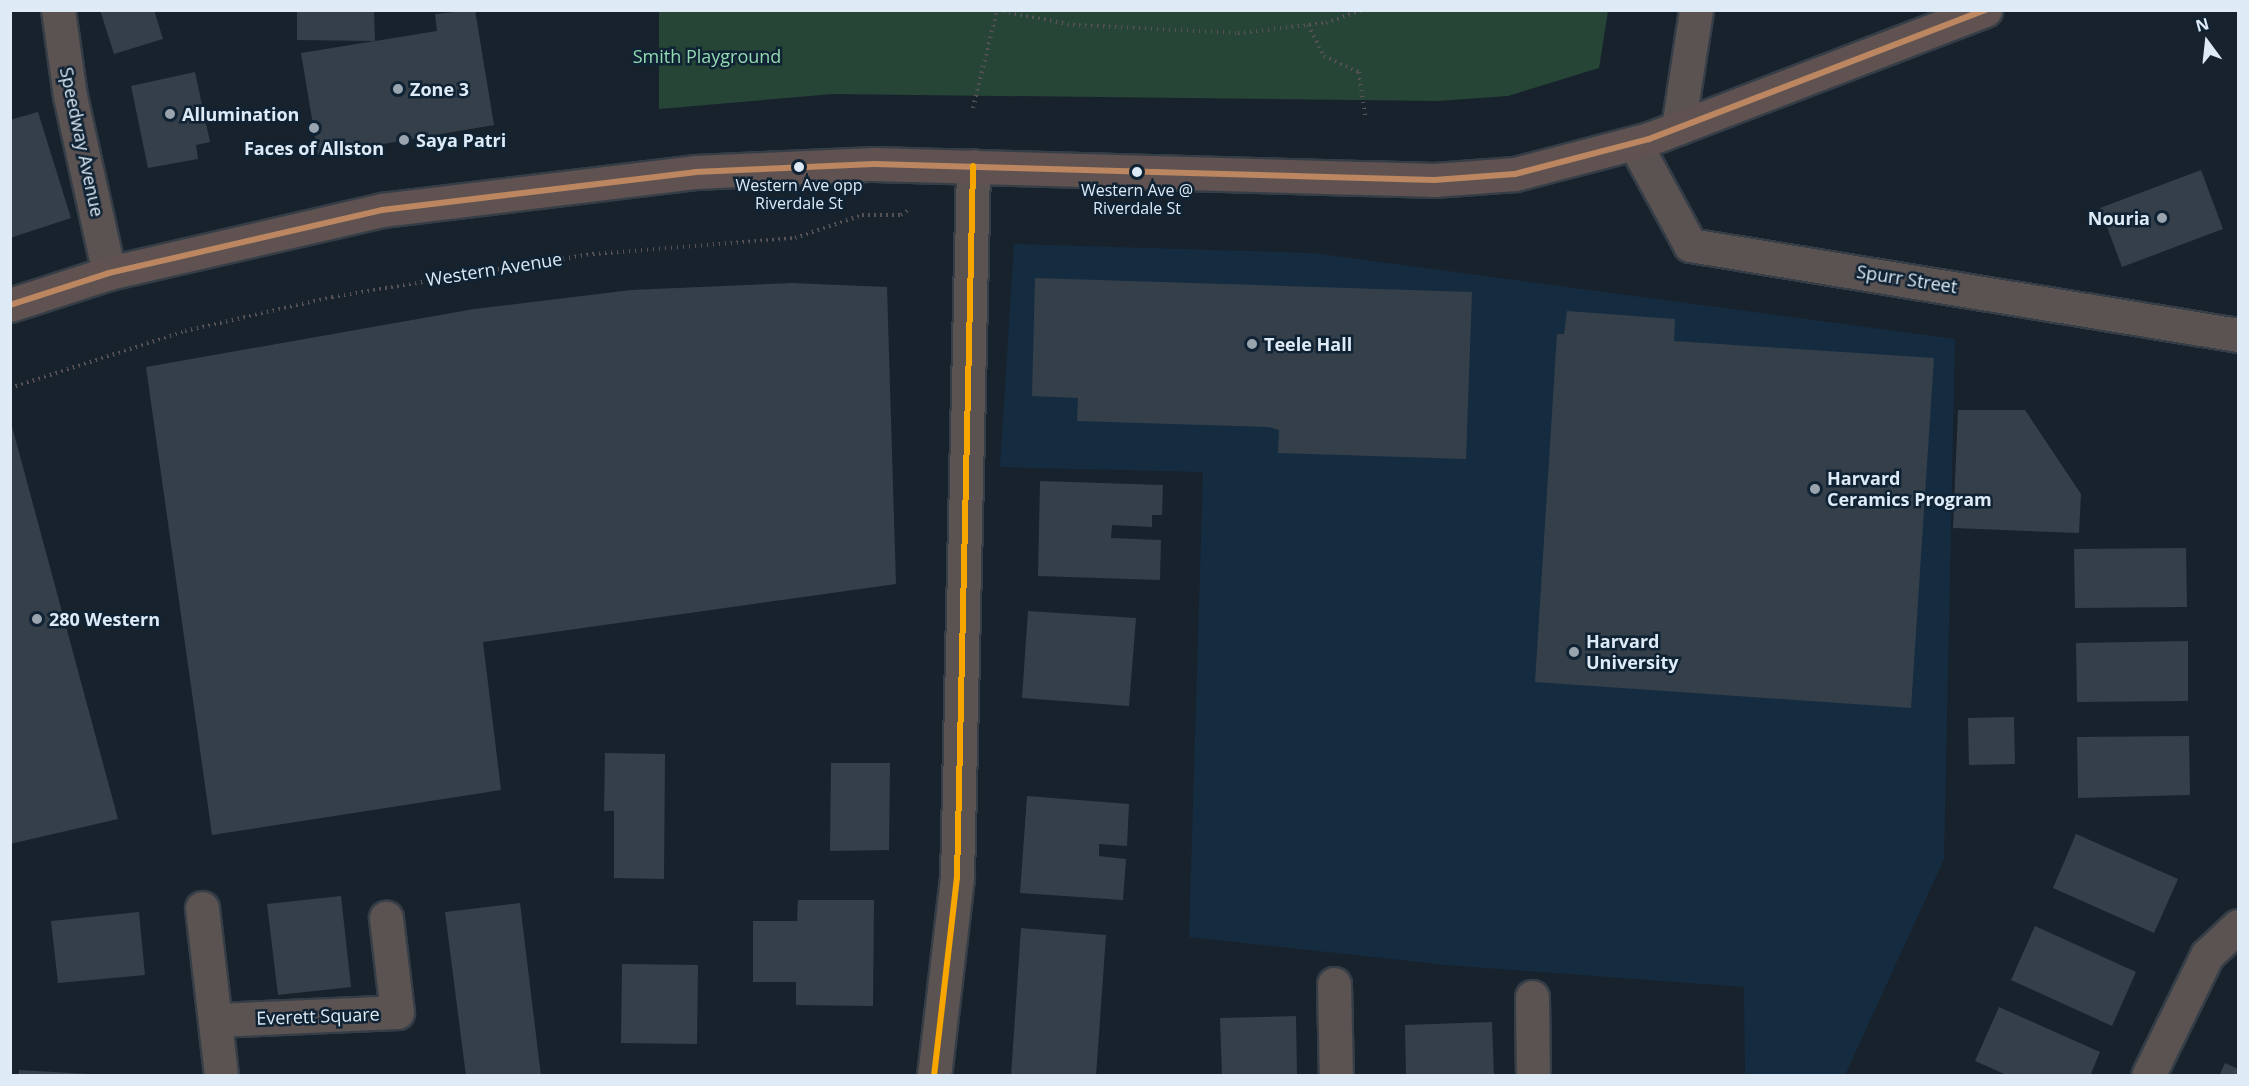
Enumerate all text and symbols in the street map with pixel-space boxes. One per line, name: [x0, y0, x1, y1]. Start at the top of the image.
north arrow: [2177, 12, 2237, 72]
text: N: [2193, 12, 2211, 37]
park label: Smith Playground: [633, 45, 781, 67]
street label: Speedway Avenue: [56, 65, 108, 219]
place label: Zone 3: [410, 78, 469, 100]
marker: Zone 3: [391, 82, 405, 96]
place label: Allumination: [182, 103, 299, 125]
marker: Allumination: [163, 107, 177, 121]
marker: Faces of Allston: [307, 121, 321, 135]
place label: Saya Patri: [416, 129, 506, 151]
marker: Saya Patri: [397, 133, 411, 147]
place label: Faces of Allston: [244, 137, 384, 159]
marker: Western Ave opp Riverdale St: [793, 161, 805, 173]
marker: Western Ave @ Riverdale St: [1131, 166, 1143, 178]
place label: Western Ave opp Riverdale St: [735, 175, 863, 213]
place label: Western Ave @ Riverdale St: [1081, 180, 1193, 218]
place label: Nouria: [2088, 207, 2150, 229]
marker: Nouria: [2155, 211, 2169, 225]
street label: Western Avenue: [424, 248, 564, 290]
street label: Spurr Street: [1855, 260, 1959, 298]
place label: Teele Hall: [1264, 333, 1352, 355]
marker: Teele Hall: [1245, 337, 1259, 351]
place label: Harvard Ceramics Program: [1827, 468, 1992, 510]
marker: Harvard Ceramics Program: [1808, 482, 1822, 496]
place label: 280 Western: [49, 608, 160, 630]
marker: 280 Western: [30, 612, 44, 626]
place label: Harvard University: [1586, 631, 1678, 674]
marker: Harvard University: [1567, 645, 1581, 659]
street label: Everett Square: [256, 1003, 380, 1029]

